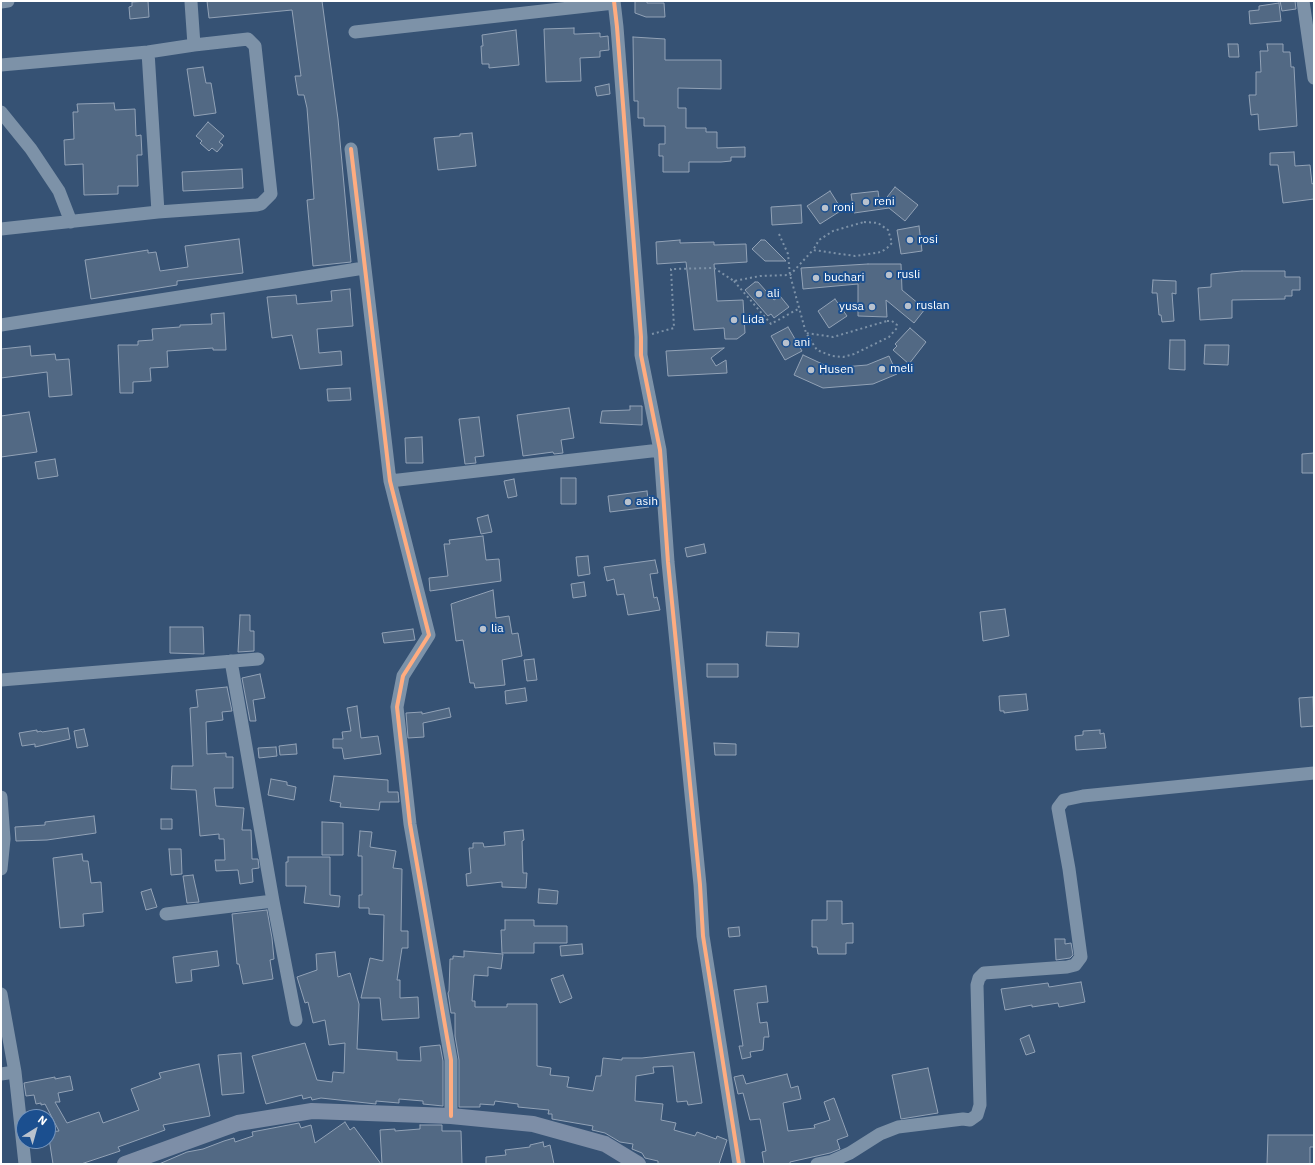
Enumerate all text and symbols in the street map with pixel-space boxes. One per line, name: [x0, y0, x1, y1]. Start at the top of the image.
place label: reni: [874, 195, 895, 209]
marker: reni: [861, 197, 871, 207]
place label: roni: [833, 201, 854, 215]
marker: roni: [820, 203, 830, 213]
place label: rosi: [918, 233, 938, 247]
marker: rosi: [905, 235, 915, 245]
place label: rusli: [897, 268, 920, 282]
marker: rusli: [884, 270, 894, 280]
place label: buchari: [824, 271, 864, 285]
marker: buchari: [811, 273, 821, 283]
place label: ali: [767, 287, 780, 301]
marker: ali: [754, 289, 764, 299]
place label: ruslan: [916, 299, 950, 313]
place label: yusa: [839, 300, 864, 314]
marker: ruslan: [903, 301, 913, 311]
marker: yusa: [867, 302, 877, 312]
place label: Lida: [742, 313, 764, 327]
marker: Lida: [729, 315, 739, 325]
place label: ani: [794, 336, 810, 350]
marker: ani: [781, 338, 791, 348]
place label: meli: [890, 362, 913, 376]
place label: Husen: [819, 363, 854, 377]
marker: meli: [877, 364, 887, 374]
marker: Husen: [806, 365, 816, 375]
place label: asih: [636, 495, 658, 509]
marker: asih: [623, 497, 633, 507]
place label: lia: [491, 622, 504, 636]
marker: lia: [478, 624, 488, 634]
north arrow: [16, 1109, 56, 1149]
text: N: [35, 1112, 50, 1128]

